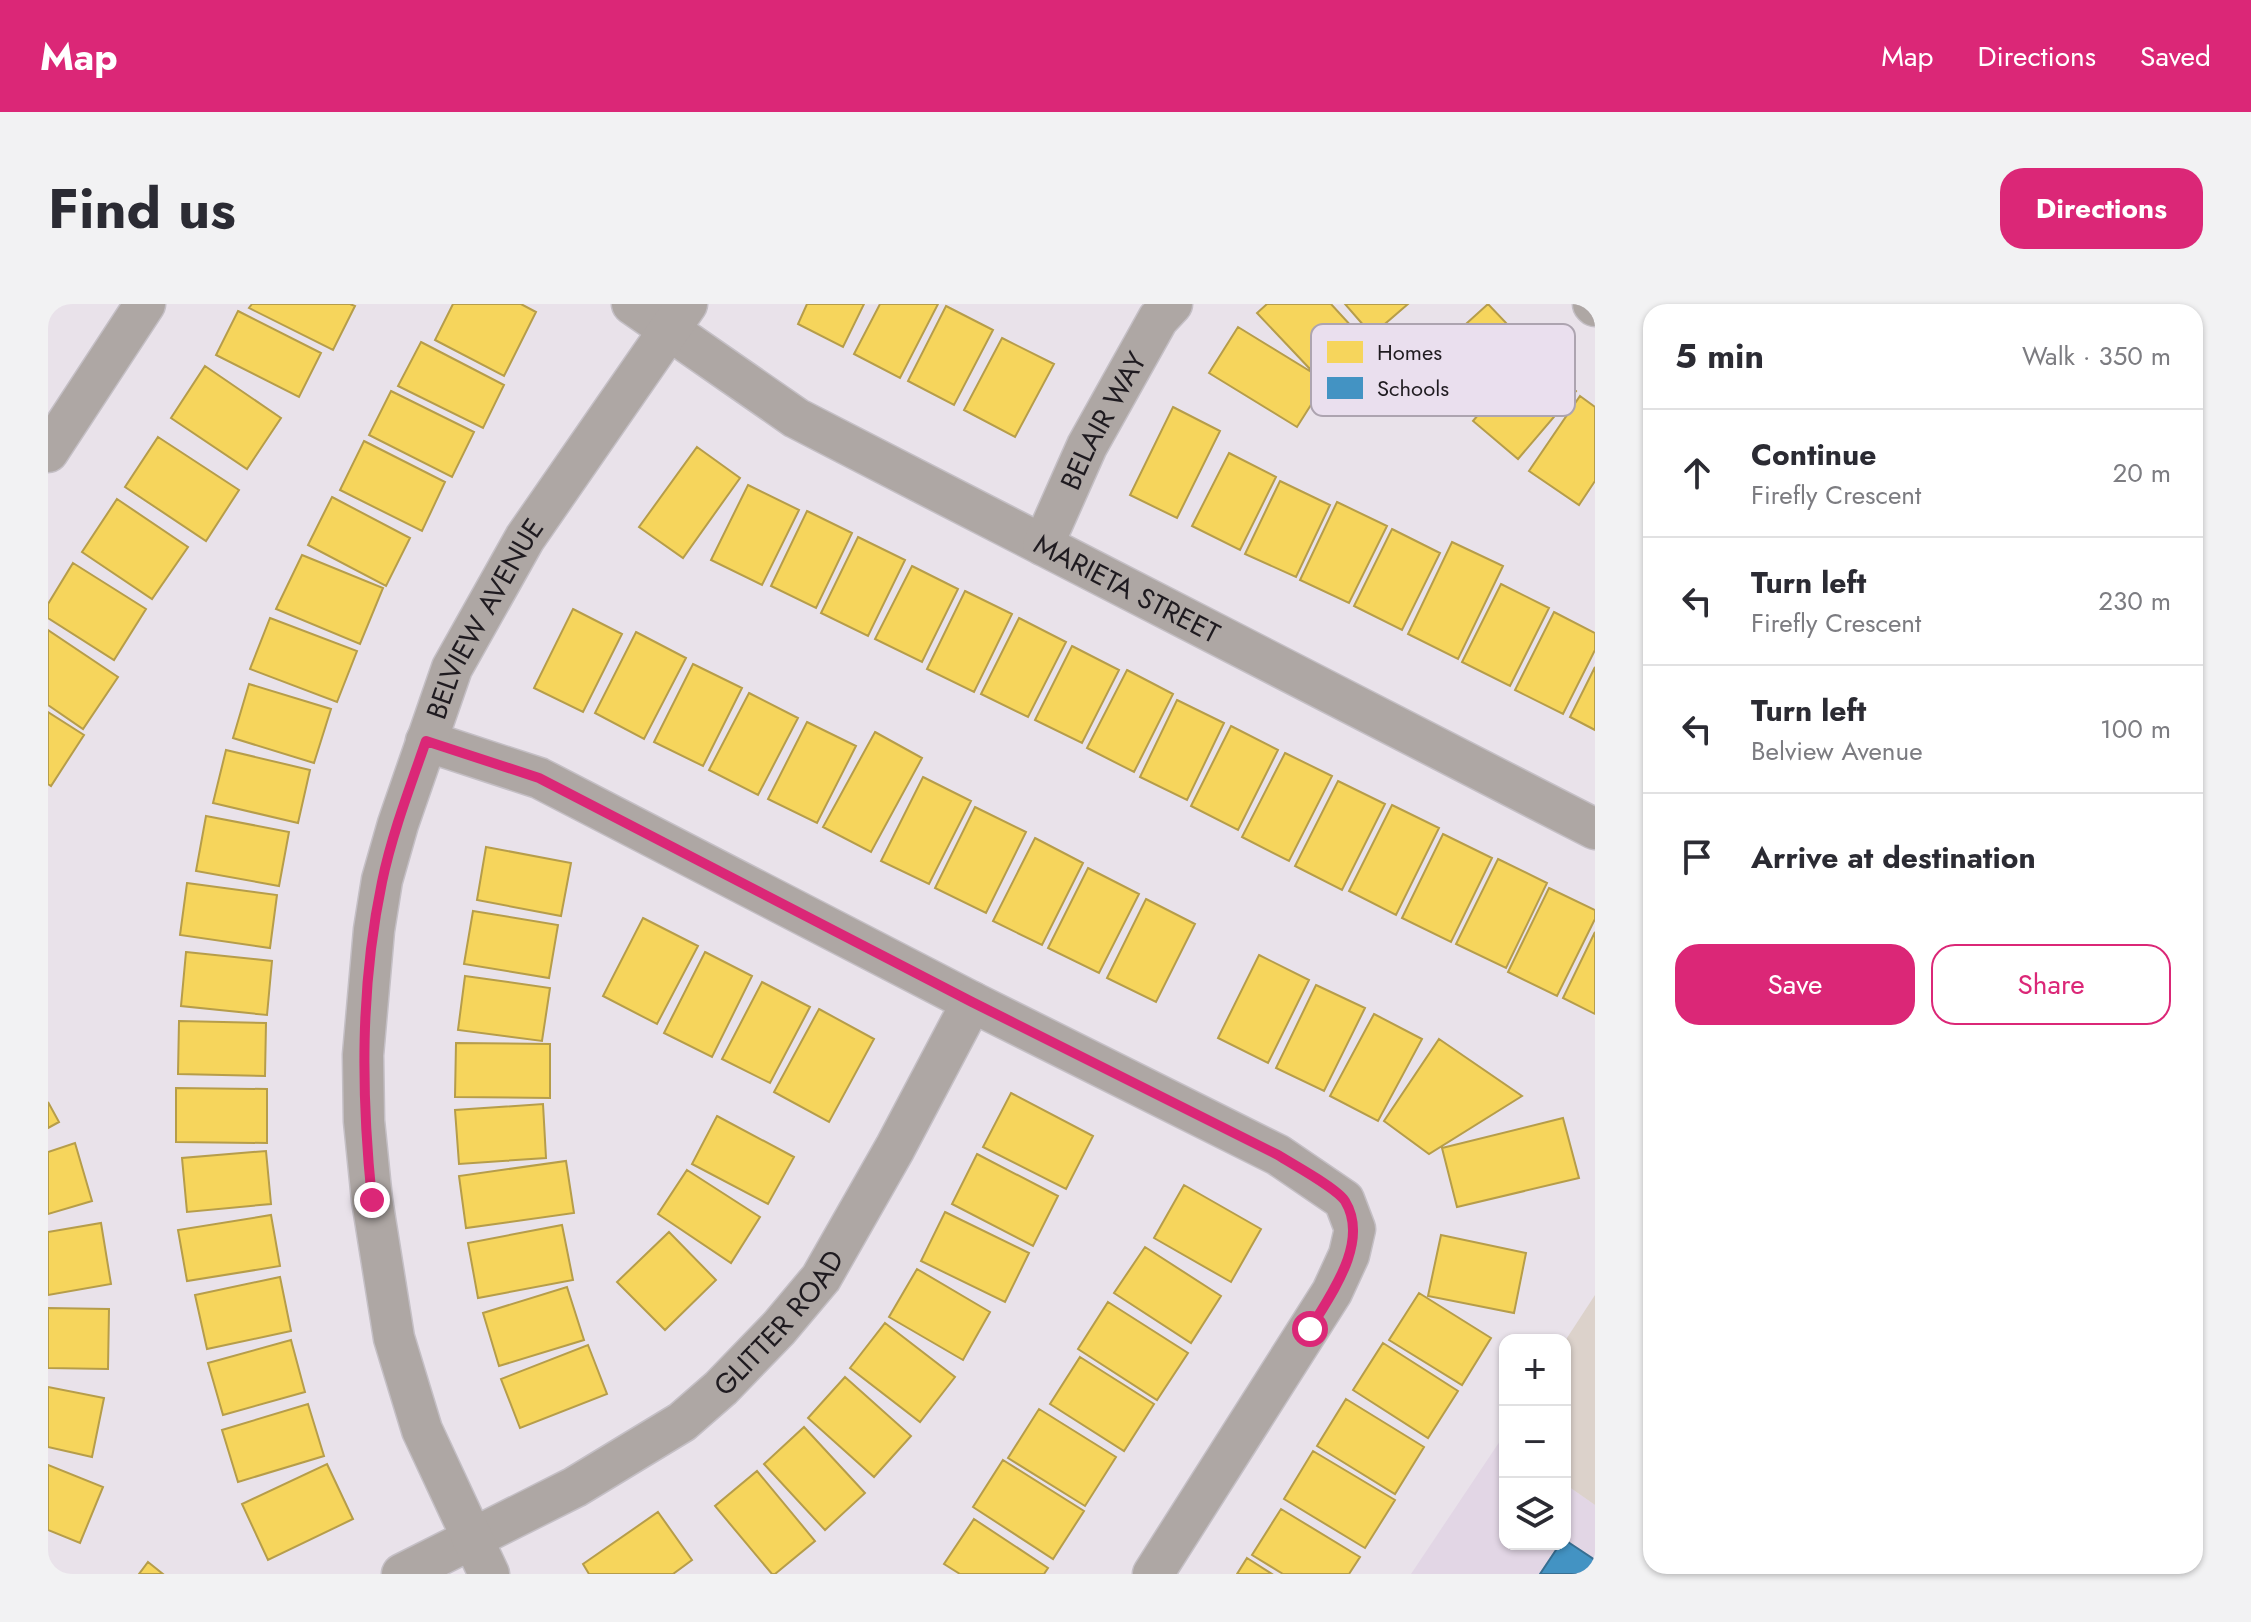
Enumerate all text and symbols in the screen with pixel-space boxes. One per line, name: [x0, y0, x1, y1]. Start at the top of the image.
text: Map: [40, 29, 118, 84]
text: Map: [1881, 36, 1933, 77]
text: Directions: [1977, 36, 2096, 77]
text: Saved: [2140, 36, 2211, 77]
text: Find us: [48, 168, 236, 249]
button: Directions: [2000, 168, 2203, 249]
legend: [1311, 324, 1575, 416]
text: 5 min: [1675, 332, 1764, 381]
text: Homes: [1377, 336, 1442, 368]
text: Walk · 350 m: [2022, 337, 2171, 375]
street label: BELAIR WAY: [1050, 344, 1157, 496]
text: Schools: [1377, 372, 1449, 404]
text: Continue: [1751, 433, 1877, 476]
icon: ahead: [1675, 451, 1719, 495]
text: 20 m: [2113, 454, 2171, 492]
text: Firefly Crescent: [1751, 476, 1921, 514]
street label: BELVIEW AVENUE: [416, 510, 554, 725]
street label: MARIETA STREET: [1027, 524, 1227, 654]
text: Turn left: [1751, 561, 1866, 604]
icon: left: [1675, 579, 1719, 623]
text: 230 m: [2098, 582, 2171, 620]
text: Firefly Crescent: [1751, 604, 1921, 642]
text: Turn left: [1751, 689, 1866, 732]
icon: left: [1675, 707, 1719, 751]
text: 100 m: [2100, 710, 2171, 748]
text: Belview Avenue: [1751, 732, 1923, 770]
icon: arrive: [1675, 835, 1719, 879]
text: Arrive at destination: [1751, 836, 2036, 879]
button: Save: [1675, 944, 1915, 1025]
button: Share: [1931, 944, 2171, 1025]
route end: [354, 1182, 390, 1218]
street label: GLITTER ROAD: [704, 1242, 854, 1405]
route start: [1292, 1311, 1328, 1347]
map controls: [1499, 1334, 1571, 1550]
button: +: [1499, 1334, 1571, 1406]
button: −: [1499, 1406, 1571, 1478]
button: layers: [1499, 1478, 1571, 1550]

